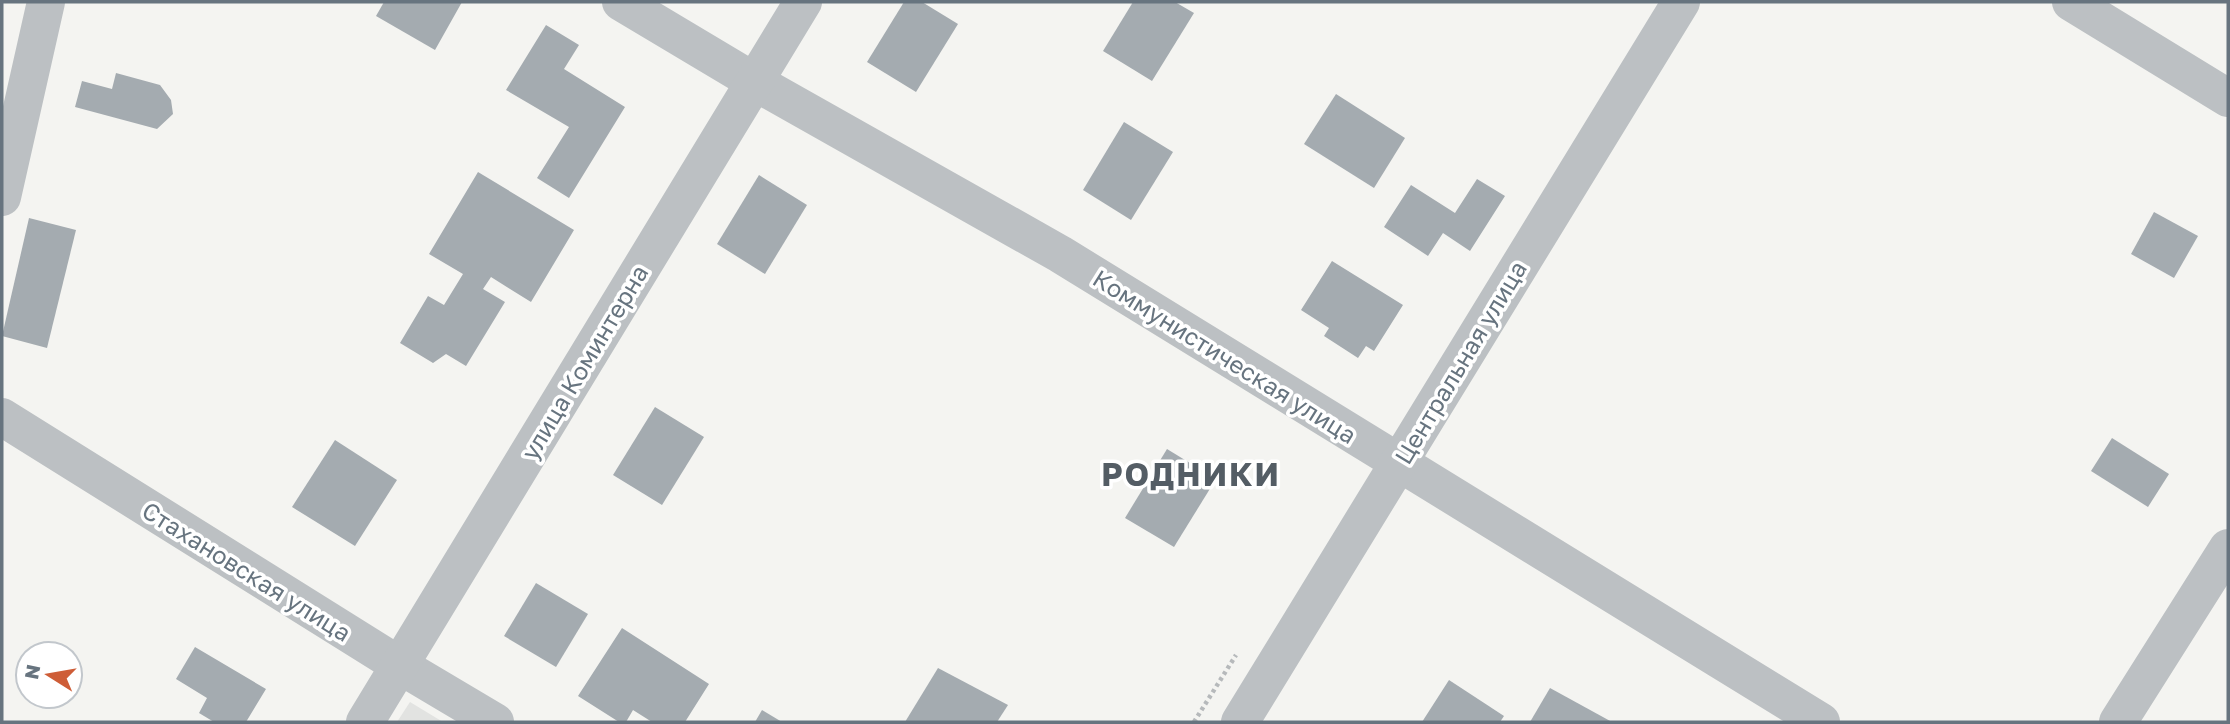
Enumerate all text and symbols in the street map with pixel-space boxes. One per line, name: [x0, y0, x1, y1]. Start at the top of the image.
street label: Центральная улица: [1388, 255, 1532, 469]
street label: улица Коминтерна: [514, 259, 654, 465]
street label: Коммунистическая улица: [1088, 263, 1362, 449]
district label: РОДНИКИ: [1101, 455, 1281, 493]
street label: Стахановская улица: [137, 495, 357, 647]
north arrow: [14, 640, 84, 710]
text: N: [19, 662, 44, 681]

